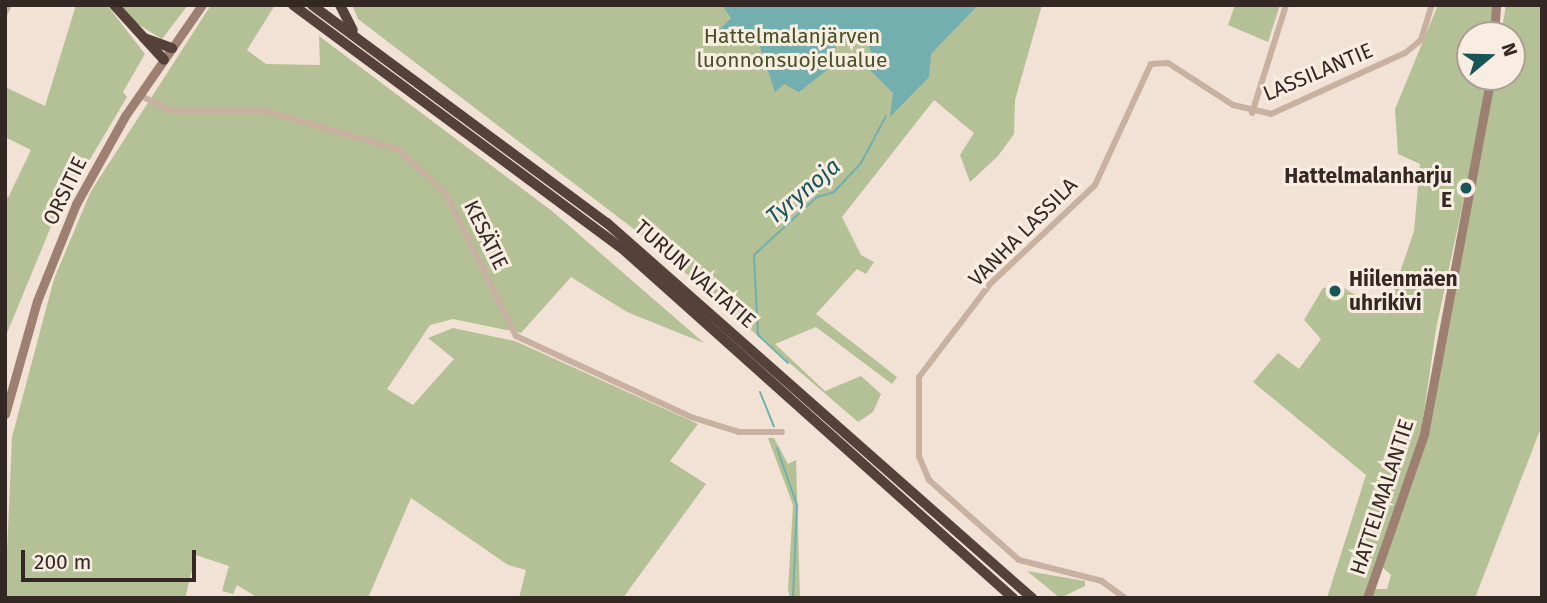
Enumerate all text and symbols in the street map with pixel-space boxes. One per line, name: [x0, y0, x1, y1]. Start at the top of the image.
north arrow: [1456, 21, 1526, 91]
park label: Hattelmalanjärven luonnonsuojelualue: [697, 23, 887, 73]
street label: LASSILANTIE: [1259, 38, 1377, 106]
text: N: [1497, 40, 1522, 59]
water label: Tyrynoja: [760, 152, 846, 230]
street label: ORSITIE: [38, 153, 92, 229]
place label: Hattelmalanharju E: [1284, 163, 1452, 213]
street label: VANHA LASSILA: [963, 172, 1083, 292]
marker: Hattelmalanharju E: [1458, 180, 1474, 196]
street label: KESÄTIE: [458, 196, 514, 274]
street label: TURUN VALTATIE: [629, 215, 761, 333]
place label: Hiilenmäen uhrikivi: [1349, 266, 1458, 316]
marker: Hiilenmäen uhrikivi: [1327, 283, 1343, 299]
street label: HATTELMALANTIE: [1345, 416, 1419, 578]
scale bar: [24, 536, 200, 580]
text: 200 m: [34, 549, 91, 575]

